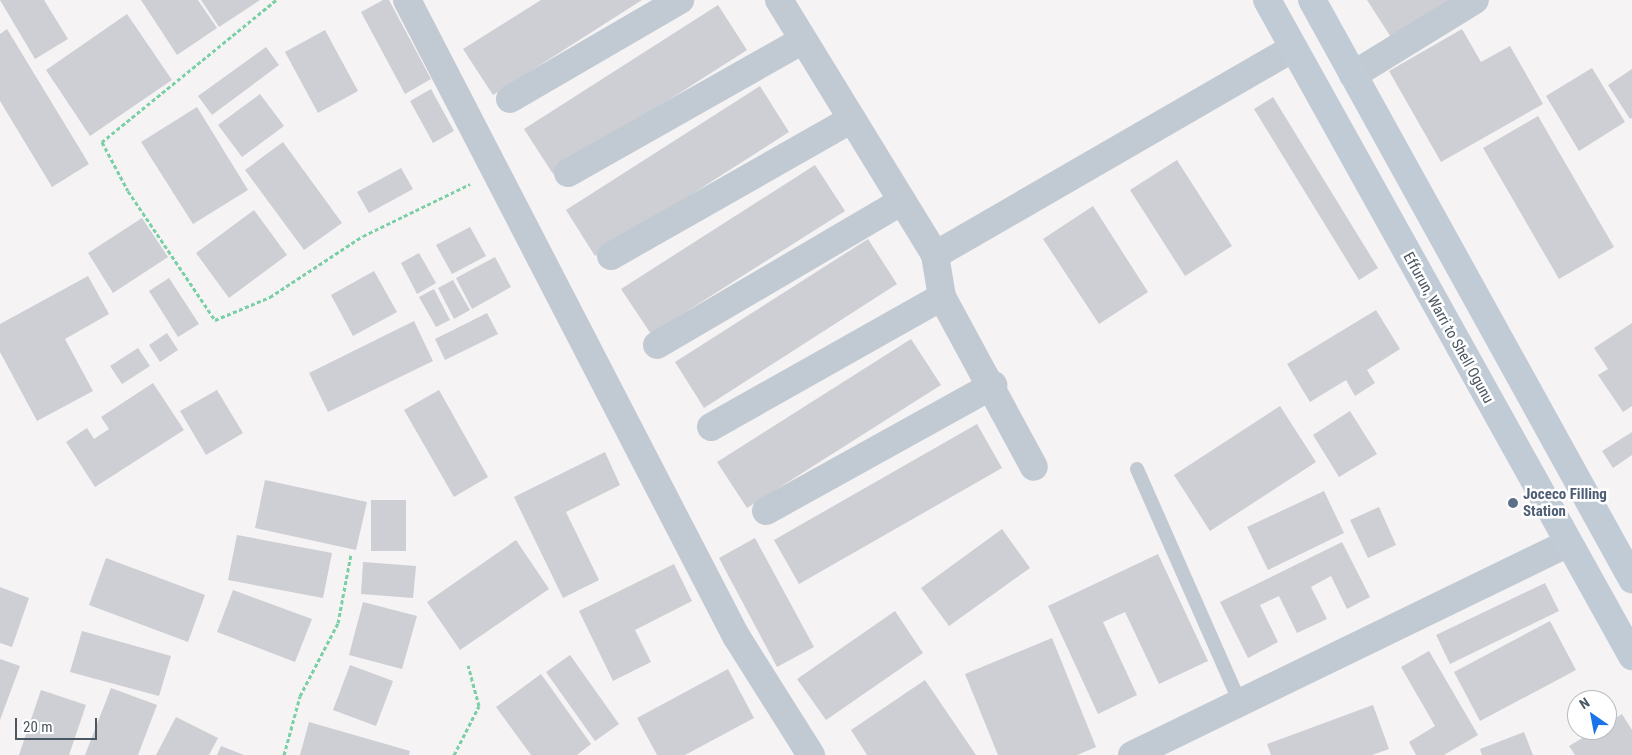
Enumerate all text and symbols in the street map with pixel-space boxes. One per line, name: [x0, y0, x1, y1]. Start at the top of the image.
street label: Effurun, Warri to Shell Ogunu: [1399, 249, 1497, 407]
place label: Joceco Filling Station: [1523, 485, 1607, 520]
marker: Joceco Filling Station: [1507, 497, 1519, 509]
north arrow: [1567, 690, 1617, 740]
text: N: [1576, 694, 1592, 712]
scale bar: [18, 708, 100, 740]
text: 20 m: [23, 718, 53, 736]

